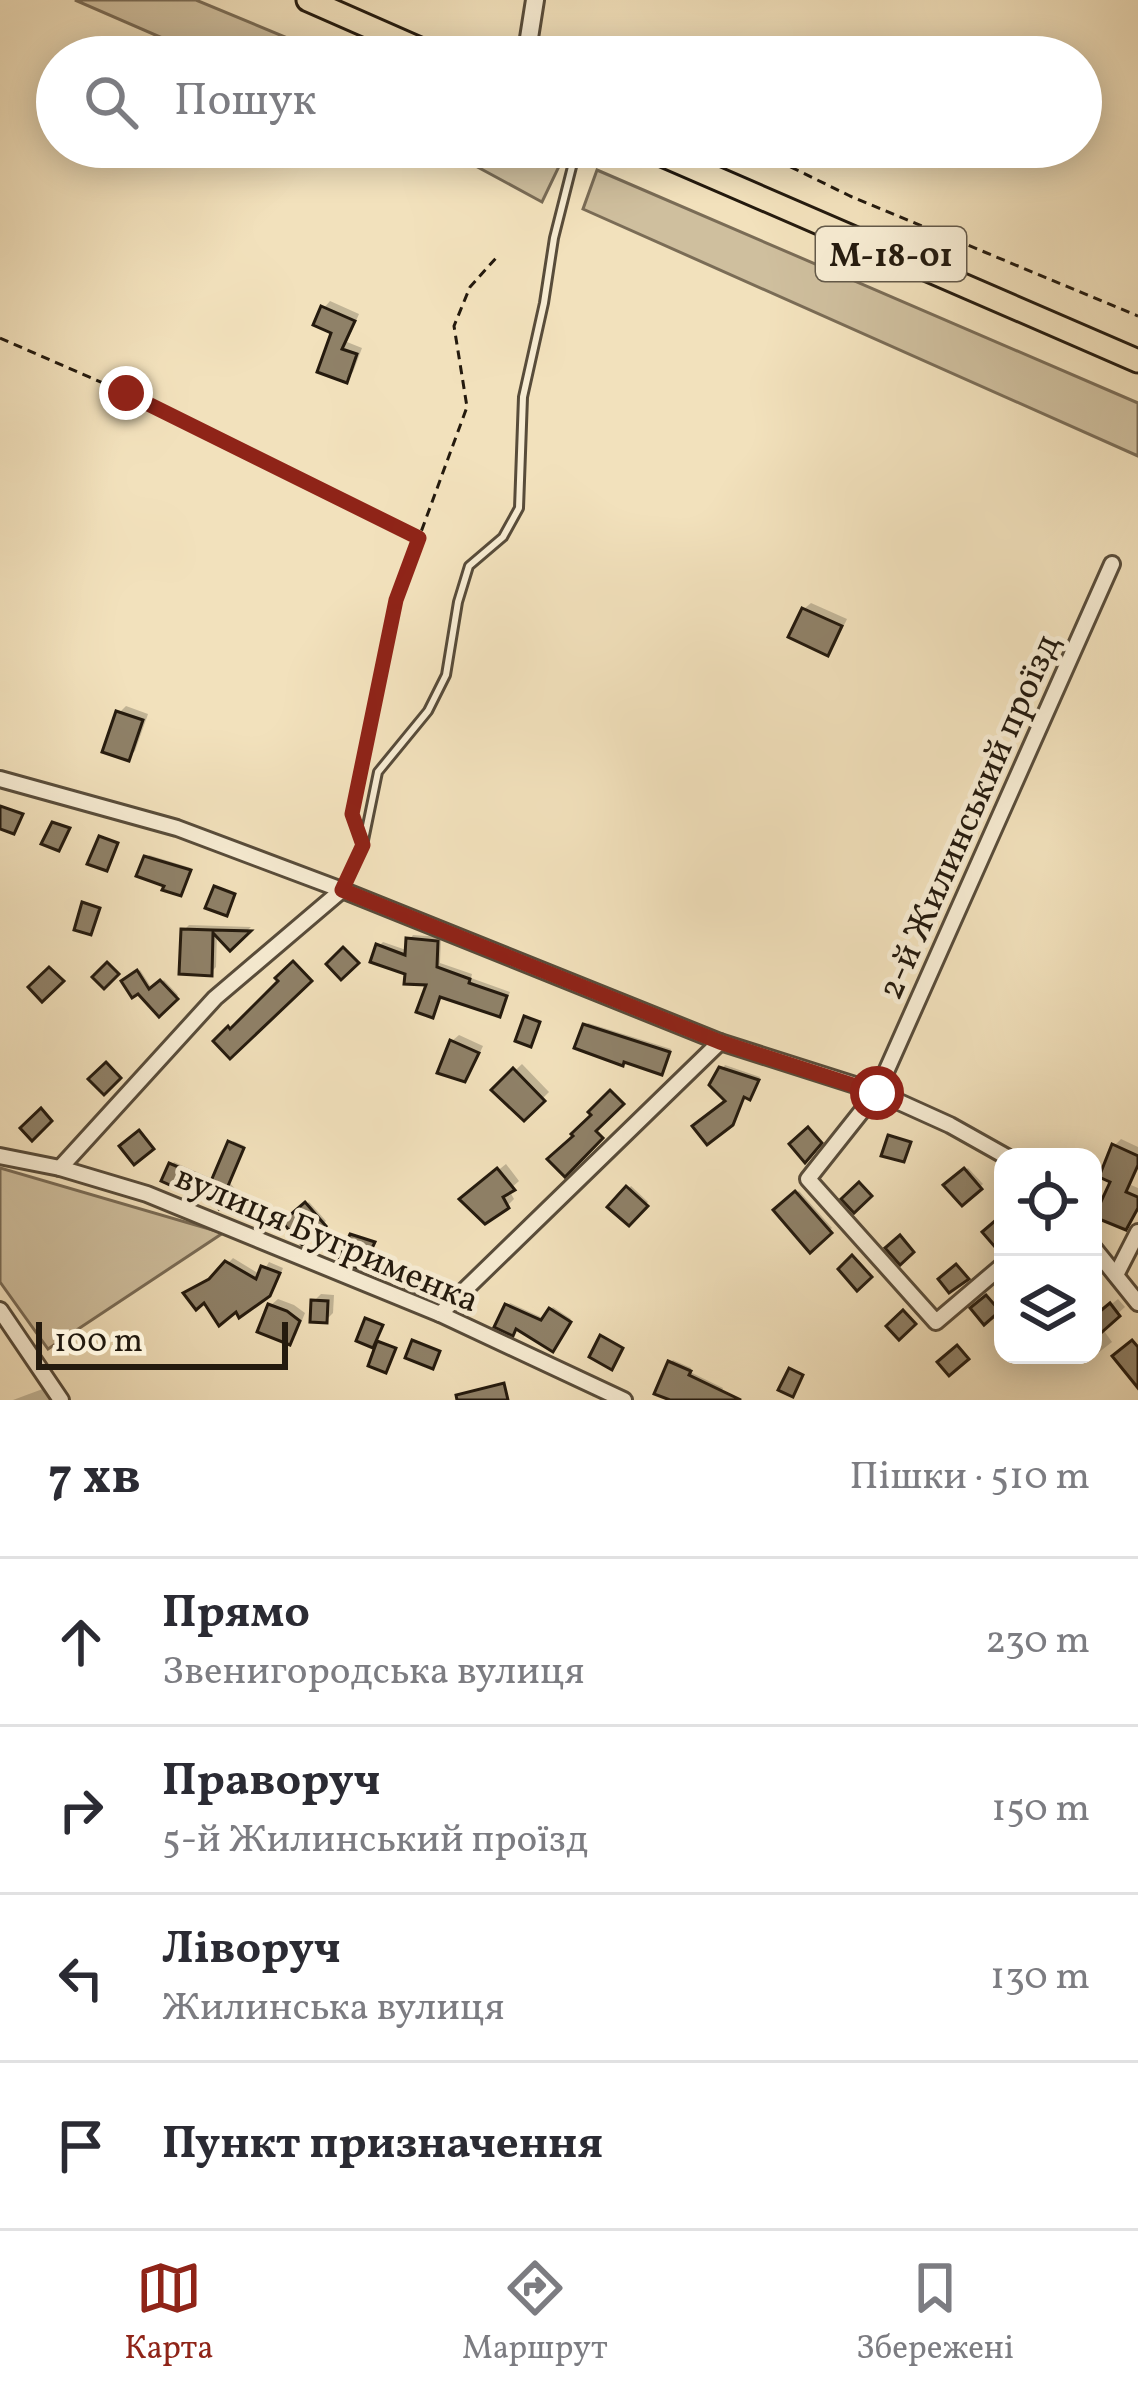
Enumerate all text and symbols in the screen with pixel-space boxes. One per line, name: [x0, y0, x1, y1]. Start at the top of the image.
search box: [36, 36, 1102, 168]
icon: search: [78, 69, 144, 135]
text: Пошук: [174, 71, 317, 134]
road number: М-18-01: [816, 227, 966, 281]
route end: [99, 366, 153, 420]
street label: 2-й Жилинський проїзд: [867, 627, 1074, 1008]
route start: [850, 1066, 904, 1120]
map controls: [994, 1148, 1102, 1364]
button: locate: [994, 1148, 1102, 1256]
street label: вулиця Бугрименка: [167, 1154, 486, 1327]
button: layers: [994, 1256, 1102, 1364]
scale bar: [36, 1316, 288, 1369]
text: 100 m: [54, 1320, 143, 1366]
text: 7 хв: [48, 1443, 141, 1514]
text: Пішки · 510 m: [849, 1451, 1090, 1505]
text: Прямо: [162, 1583, 310, 1646]
icon: ahead: [48, 1609, 114, 1675]
text: 230 m: [985, 1615, 1090, 1669]
text: Звенигородська вулиця: [162, 1646, 585, 1700]
text: Праворуч: [162, 1751, 381, 1814]
icon: right: [48, 1777, 114, 1843]
text: 150 m: [991, 1783, 1090, 1837]
text: 5-й Жилинський проїзд: [162, 1814, 588, 1868]
text: Ліворуч: [162, 1919, 341, 1982]
icon: left: [48, 1945, 114, 2011]
text: 130 m: [990, 1951, 1090, 2005]
text: Жилинська вулиця: [162, 1982, 505, 2036]
icon: arrive: [48, 2113, 114, 2179]
text: Пункт призначення: [162, 2114, 603, 2177]
tab: Карта: [124, 2255, 214, 2373]
tab: Маршрут: [462, 2255, 608, 2373]
tab: Збережені: [856, 2255, 1014, 2373]

